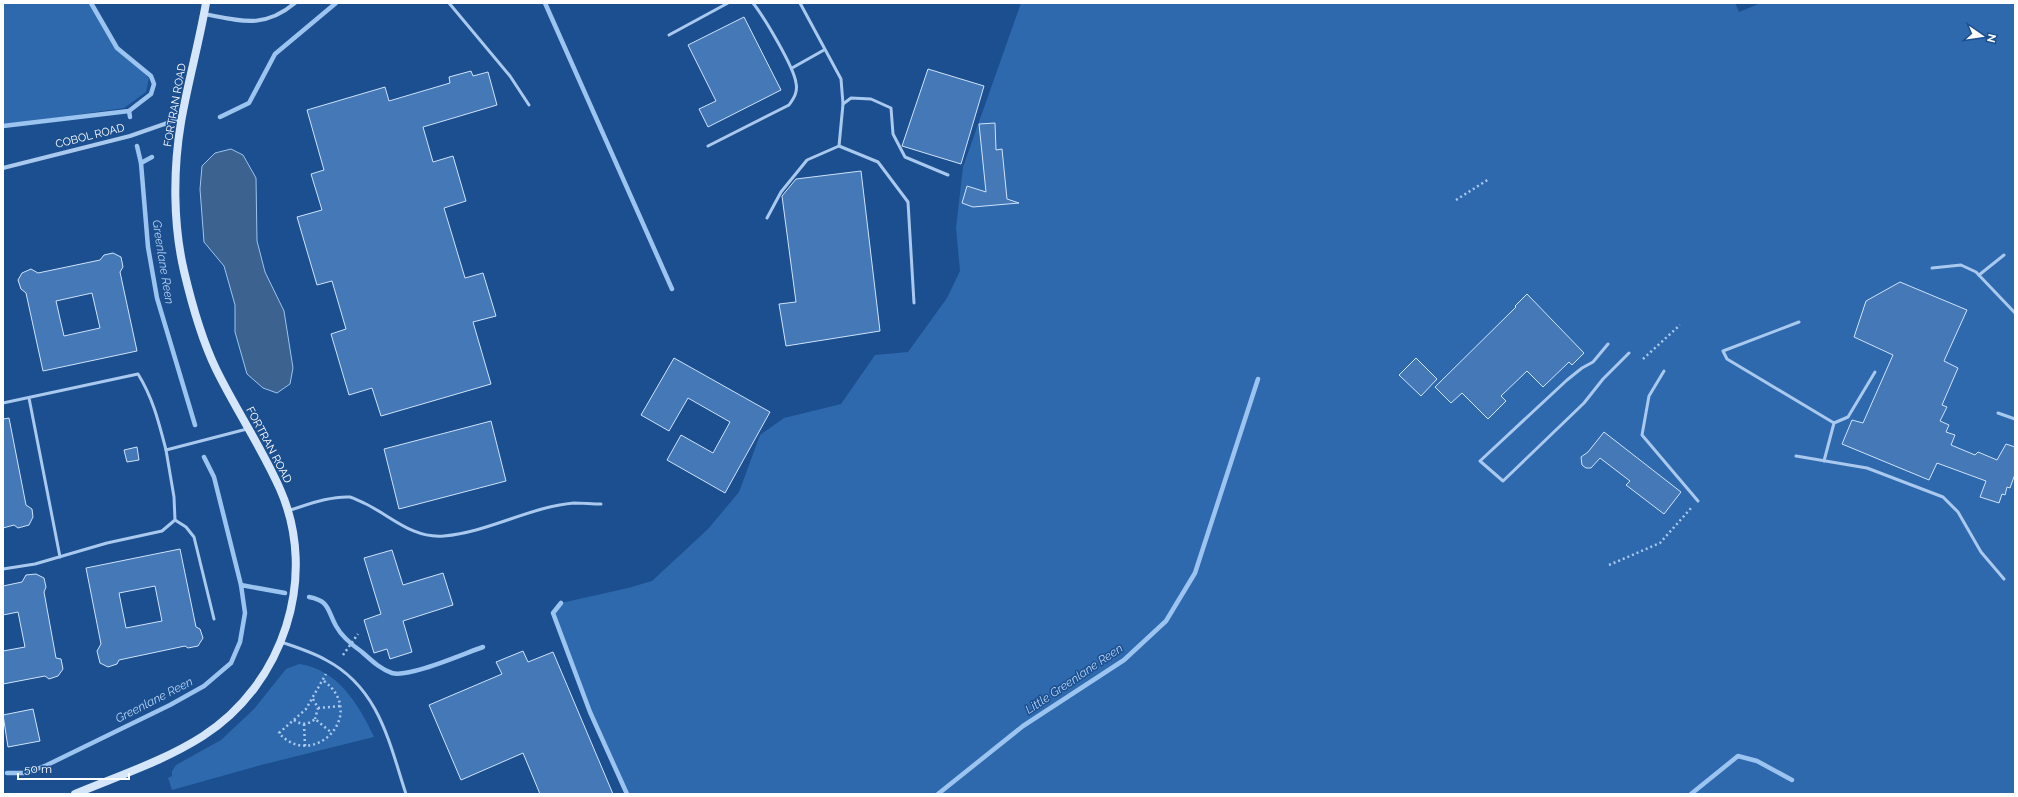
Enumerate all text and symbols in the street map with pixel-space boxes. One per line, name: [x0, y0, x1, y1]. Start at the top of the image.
north arrow: [1962, 16, 2002, 56]
text: N: [1984, 33, 1999, 44]
street label: FORTRAN ROAD: [161, 62, 189, 148]
street label: COBOL ROAD: [54, 121, 126, 151]
water label: Greenlane Reen: [149, 219, 177, 305]
street label: FORTRAN ROAD: [243, 405, 295, 486]
water label: Little Greenlane Reen: [1023, 641, 1126, 717]
water label: Greenlane Reen: [113, 674, 195, 726]
scale bar: [18, 755, 129, 781]
text: 50 m: [24, 762, 52, 776]

